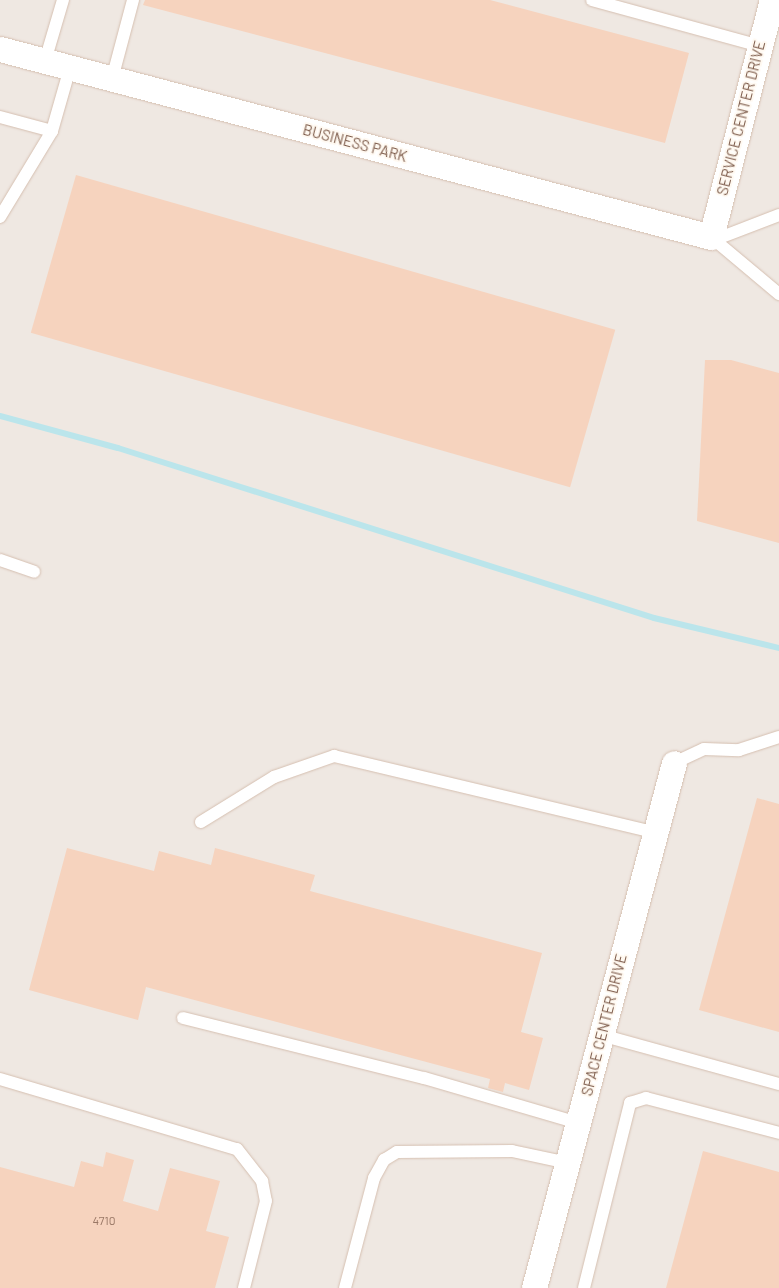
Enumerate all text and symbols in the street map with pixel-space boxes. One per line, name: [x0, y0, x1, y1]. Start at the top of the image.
street label: SERVICE CENTER DRIVE: [713, 39, 769, 197]
street label: BUSINESS PARK: [301, 120, 409, 166]
street label: SPACE CENTER DRIVE: [578, 952, 630, 1098]
house number: 4710: [93, 1214, 115, 1228]

